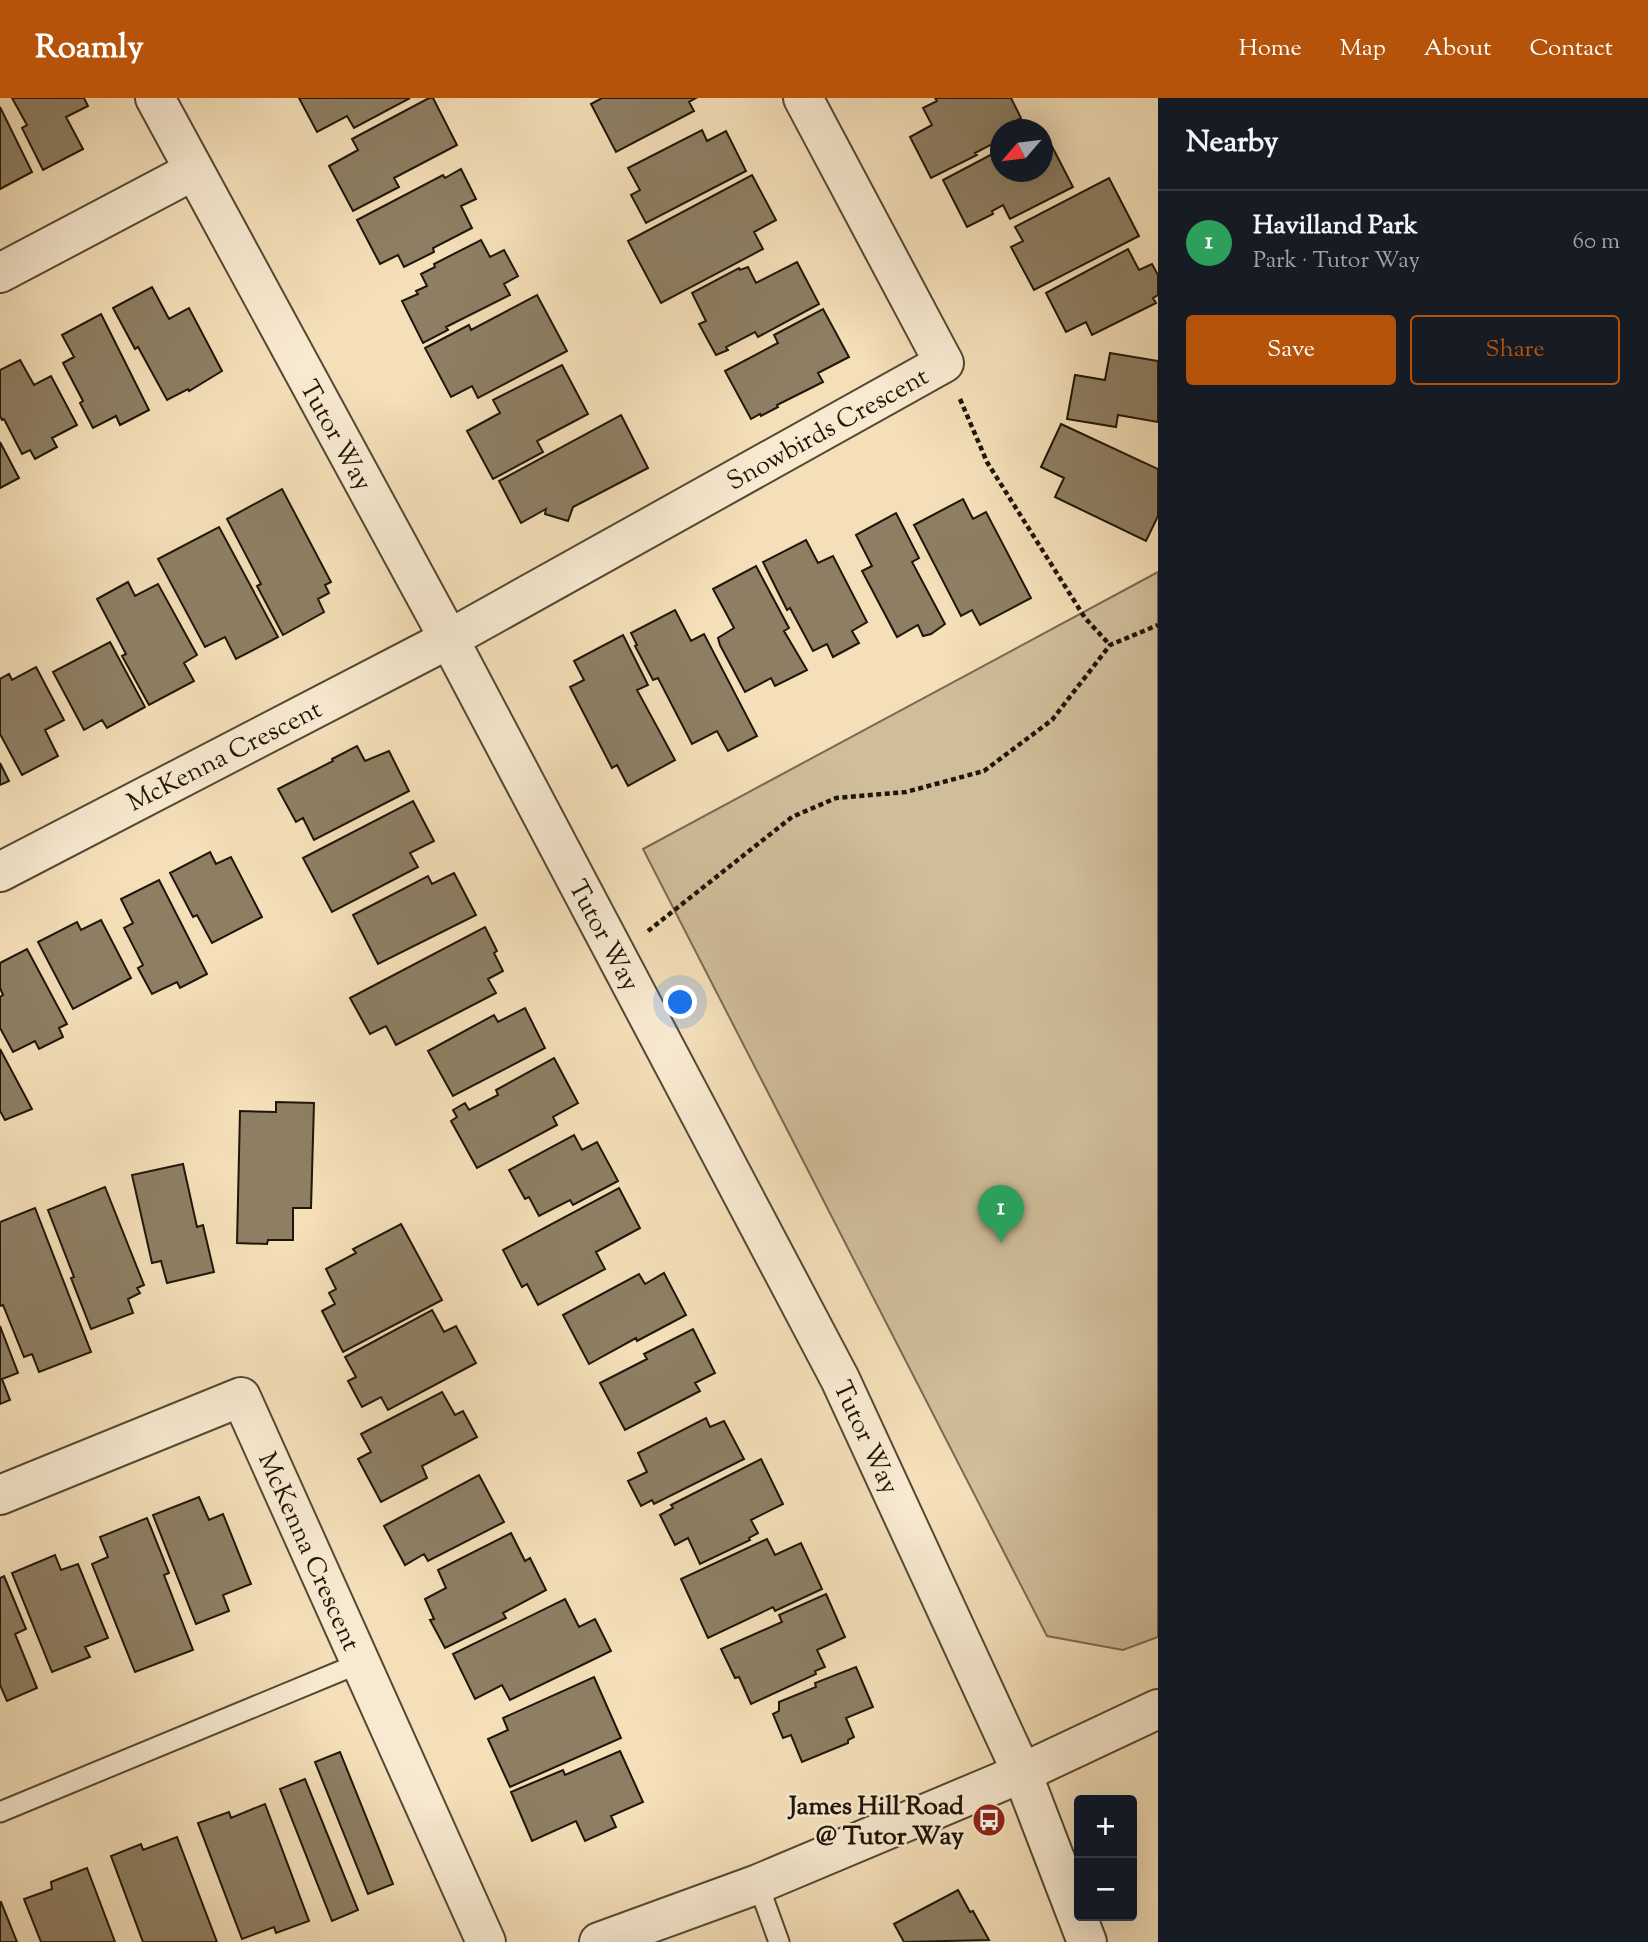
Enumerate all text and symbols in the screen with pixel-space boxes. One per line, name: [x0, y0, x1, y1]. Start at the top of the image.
text: Roamly: [35, 25, 144, 73]
text: Home: [1239, 32, 1302, 66]
text: Map: [1340, 32, 1386, 66]
text: About: [1424, 32, 1491, 66]
text: Contact: [1529, 32, 1613, 66]
north arrow: [990, 119, 1053, 182]
text: Nearby: [1186, 122, 1278, 165]
text: Havilland Park: [1253, 208, 1418, 245]
text: 1: [1205, 226, 1213, 259]
text: 60 m: [1572, 226, 1620, 259]
text: Park · Tutor Way: [1253, 245, 1420, 278]
button: Save: [1186, 315, 1396, 385]
button: Share: [1410, 315, 1620, 385]
street label: Snowbirds Crescent: [721, 359, 936, 501]
street label: Tutor Way: [289, 374, 380, 498]
street label: McKenna Crescent: [121, 692, 329, 822]
street label: Tutor Way: [558, 874, 648, 998]
your location: [663, 985, 697, 1019]
pin: 1: [978, 1185, 1024, 1243]
street label: Tutor Way: [822, 1375, 907, 1501]
street label: McKenna Crescent: [247, 1447, 368, 1657]
place label: James Hill Road @ Tutor Way: [787, 1789, 964, 1856]
map controls: [1074, 1795, 1137, 1921]
button: +: [1074, 1795, 1137, 1858]
bus stop icon: James Hill Road @ Tutor Way: [970, 1801, 1008, 1839]
button: −: [1074, 1858, 1137, 1921]

